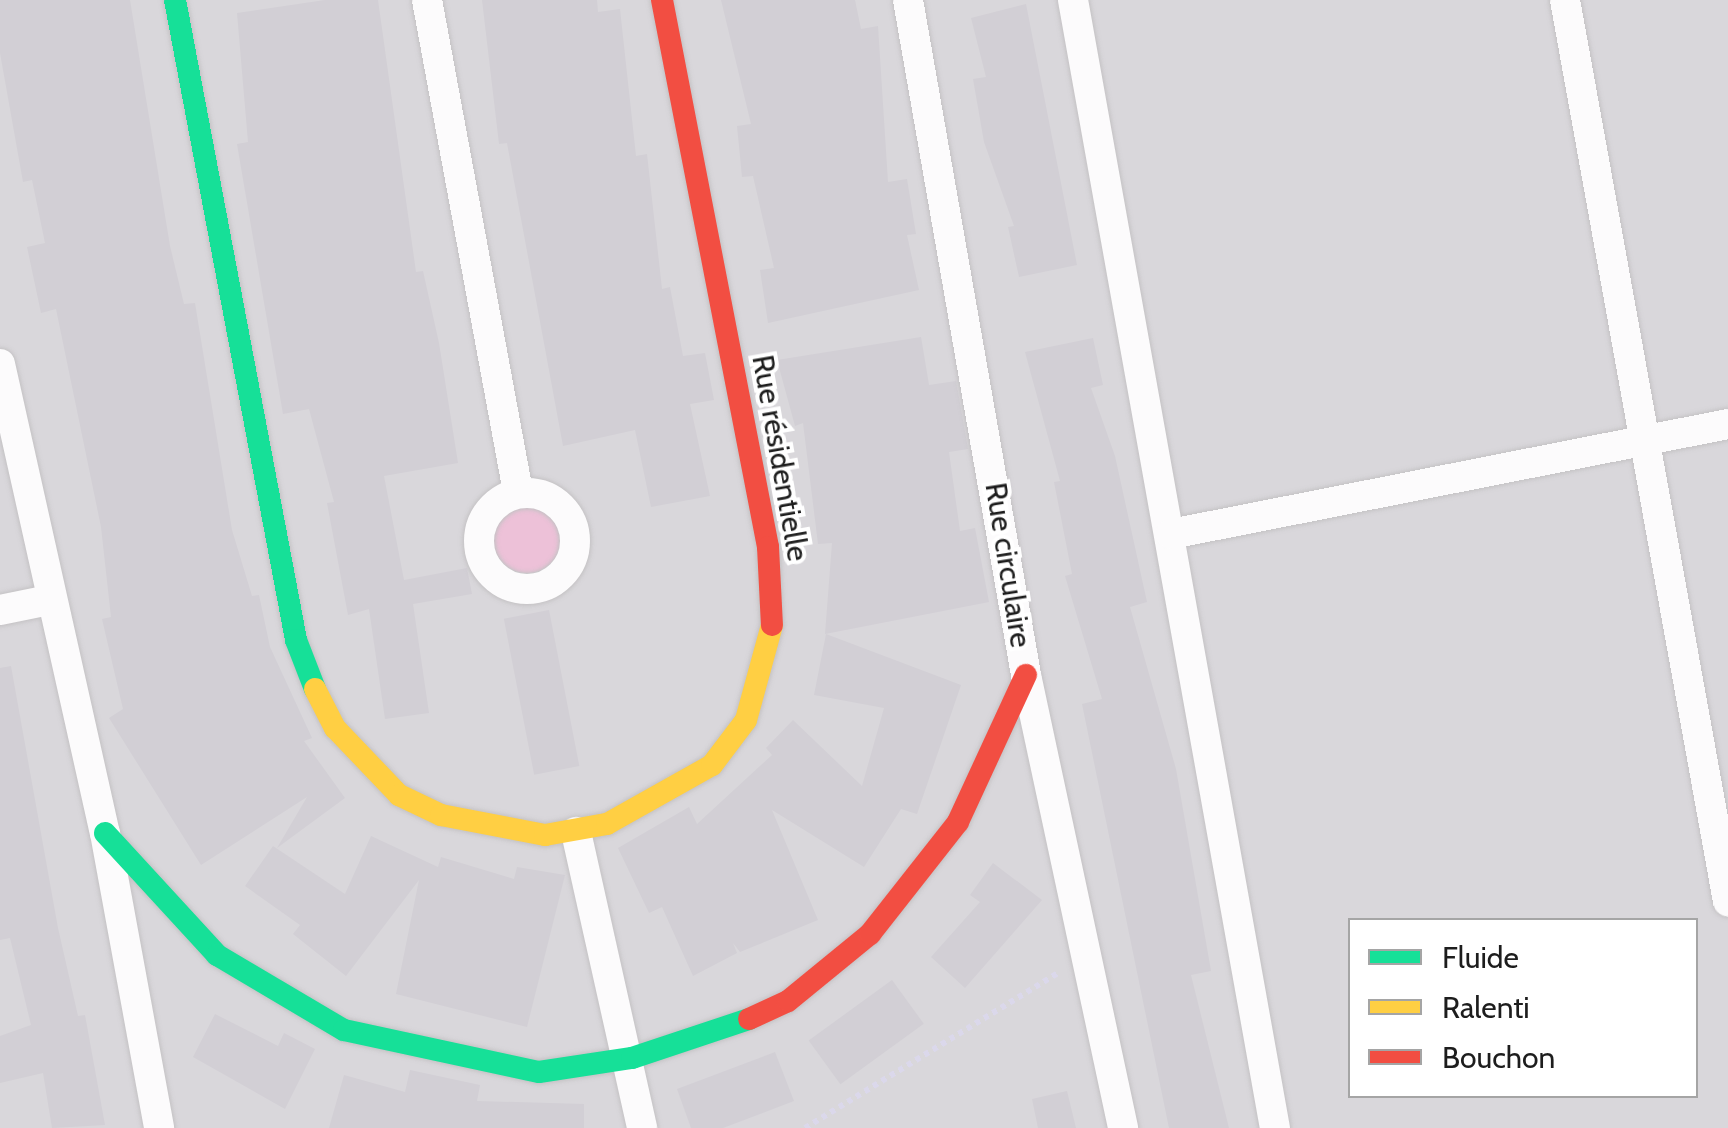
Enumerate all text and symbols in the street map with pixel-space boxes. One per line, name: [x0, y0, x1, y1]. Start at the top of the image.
street label: Rue résidentielle: [744, 352, 816, 564]
street label: Rue circulaire: [977, 480, 1039, 650]
legend: [1348, 918, 1698, 1098]
text: Fluide: [1442, 939, 1519, 976]
text: Ralenti: [1442, 989, 1530, 1026]
text: Bouchon: [1442, 1039, 1555, 1076]

